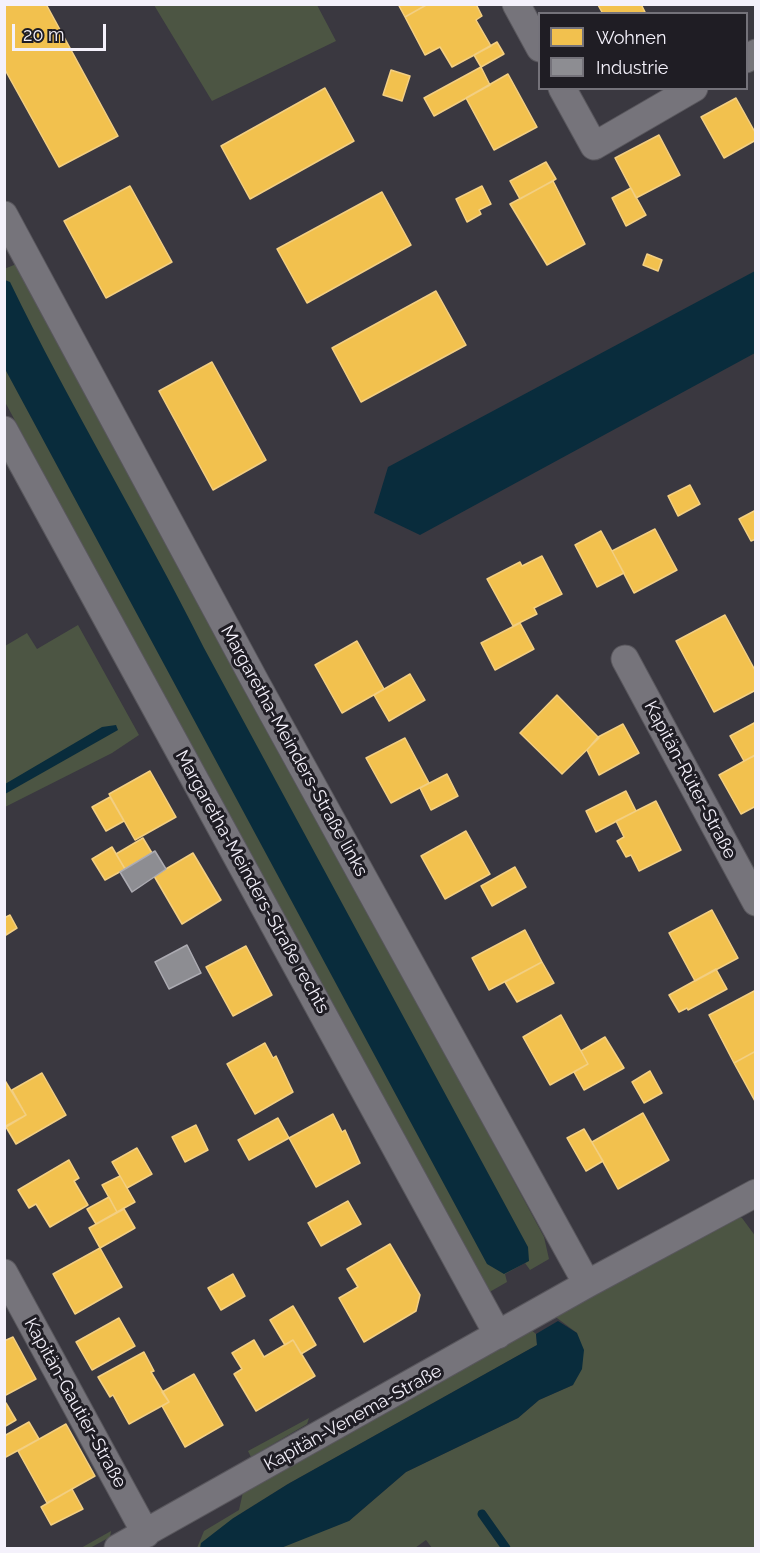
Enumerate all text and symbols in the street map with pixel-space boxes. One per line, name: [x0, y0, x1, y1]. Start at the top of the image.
scale bar: [15, 12, 110, 50]
legend: [538, 12, 748, 90]
text: 20 m: [23, 24, 65, 45]
text: Wohnen: [596, 27, 666, 48]
text: Industrie: [596, 57, 668, 78]
street label: Margaretha-Meinders-Straße links: [216, 622, 372, 880]
street label: Kapitän-Rüter-Straße: [639, 697, 741, 863]
street label: Margaretha-Meinders-Straße rechts: [170, 747, 334, 1017]
street label: Kapitän-Gautier-Straße: [19, 1314, 131, 1492]
street label: Kapitän-Venema-Straße: [260, 1360, 446, 1476]

